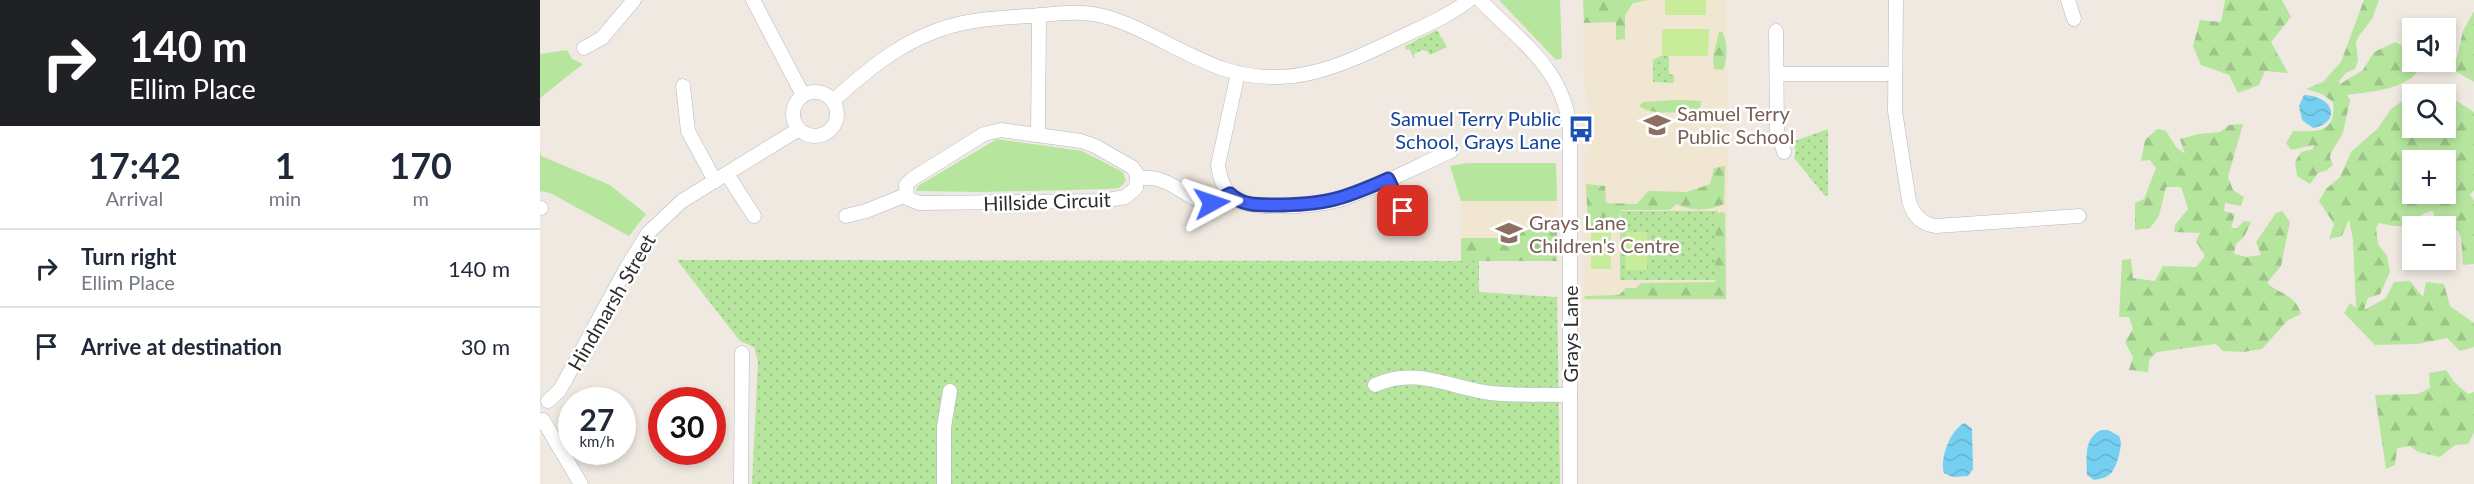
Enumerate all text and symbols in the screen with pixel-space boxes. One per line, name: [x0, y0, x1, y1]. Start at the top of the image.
map controls: [2402, 18, 2456, 270]
button: sound: [2402, 18, 2456, 72]
text: 140 m: [129, 21, 247, 71]
icon: right: [30, 24, 108, 102]
text: Ellim Place: [129, 72, 256, 105]
button: search: [2402, 84, 2456, 138]
place label: Samuel Terry Public School: [1677, 101, 1794, 148]
place label: Samuel Terry Public School, Grays Lane: [1390, 106, 1561, 153]
school or university icon: Samuel Terry Public School: [1642, 110, 1672, 140]
bus stop icon: Samuel Terry Public School, Grays Lane: [1566, 114, 1596, 144]
text: 17:42: [88, 143, 181, 187]
text: 1: [275, 143, 296, 187]
text: 170: [389, 143, 452, 187]
button: +: [2402, 150, 2456, 204]
position arrow: [1180, 171, 1244, 235]
pin: [1377, 185, 1428, 236]
text: Arrival: [106, 186, 163, 210]
text: min: [269, 186, 301, 210]
text: m: [412, 186, 429, 210]
street label: Hillside Circuit: [983, 187, 1111, 215]
icon: arrive: [1386, 194, 1419, 227]
place label: Grays Lane Children's Centre: [1529, 210, 1680, 257]
button: −: [2402, 216, 2456, 270]
school or university icon: Grays Lane Children's Centre: [1494, 218, 1524, 248]
street label: Hindmarsh Street: [562, 230, 660, 374]
text: Turn right: [81, 243, 176, 270]
icon: right: [30, 252, 63, 285]
text: 140 m: [448, 255, 510, 282]
text: Ellim Place: [81, 270, 175, 294]
street label: Grays Lane: [1558, 285, 1582, 383]
icon: arrive: [30, 330, 63, 363]
text: Arrive at destination: [81, 333, 282, 360]
text: 30 m: [461, 333, 510, 360]
speed limit sign: 30: [648, 387, 726, 465]
text: 27: [580, 401, 614, 437]
text: km/h: [579, 432, 615, 450]

